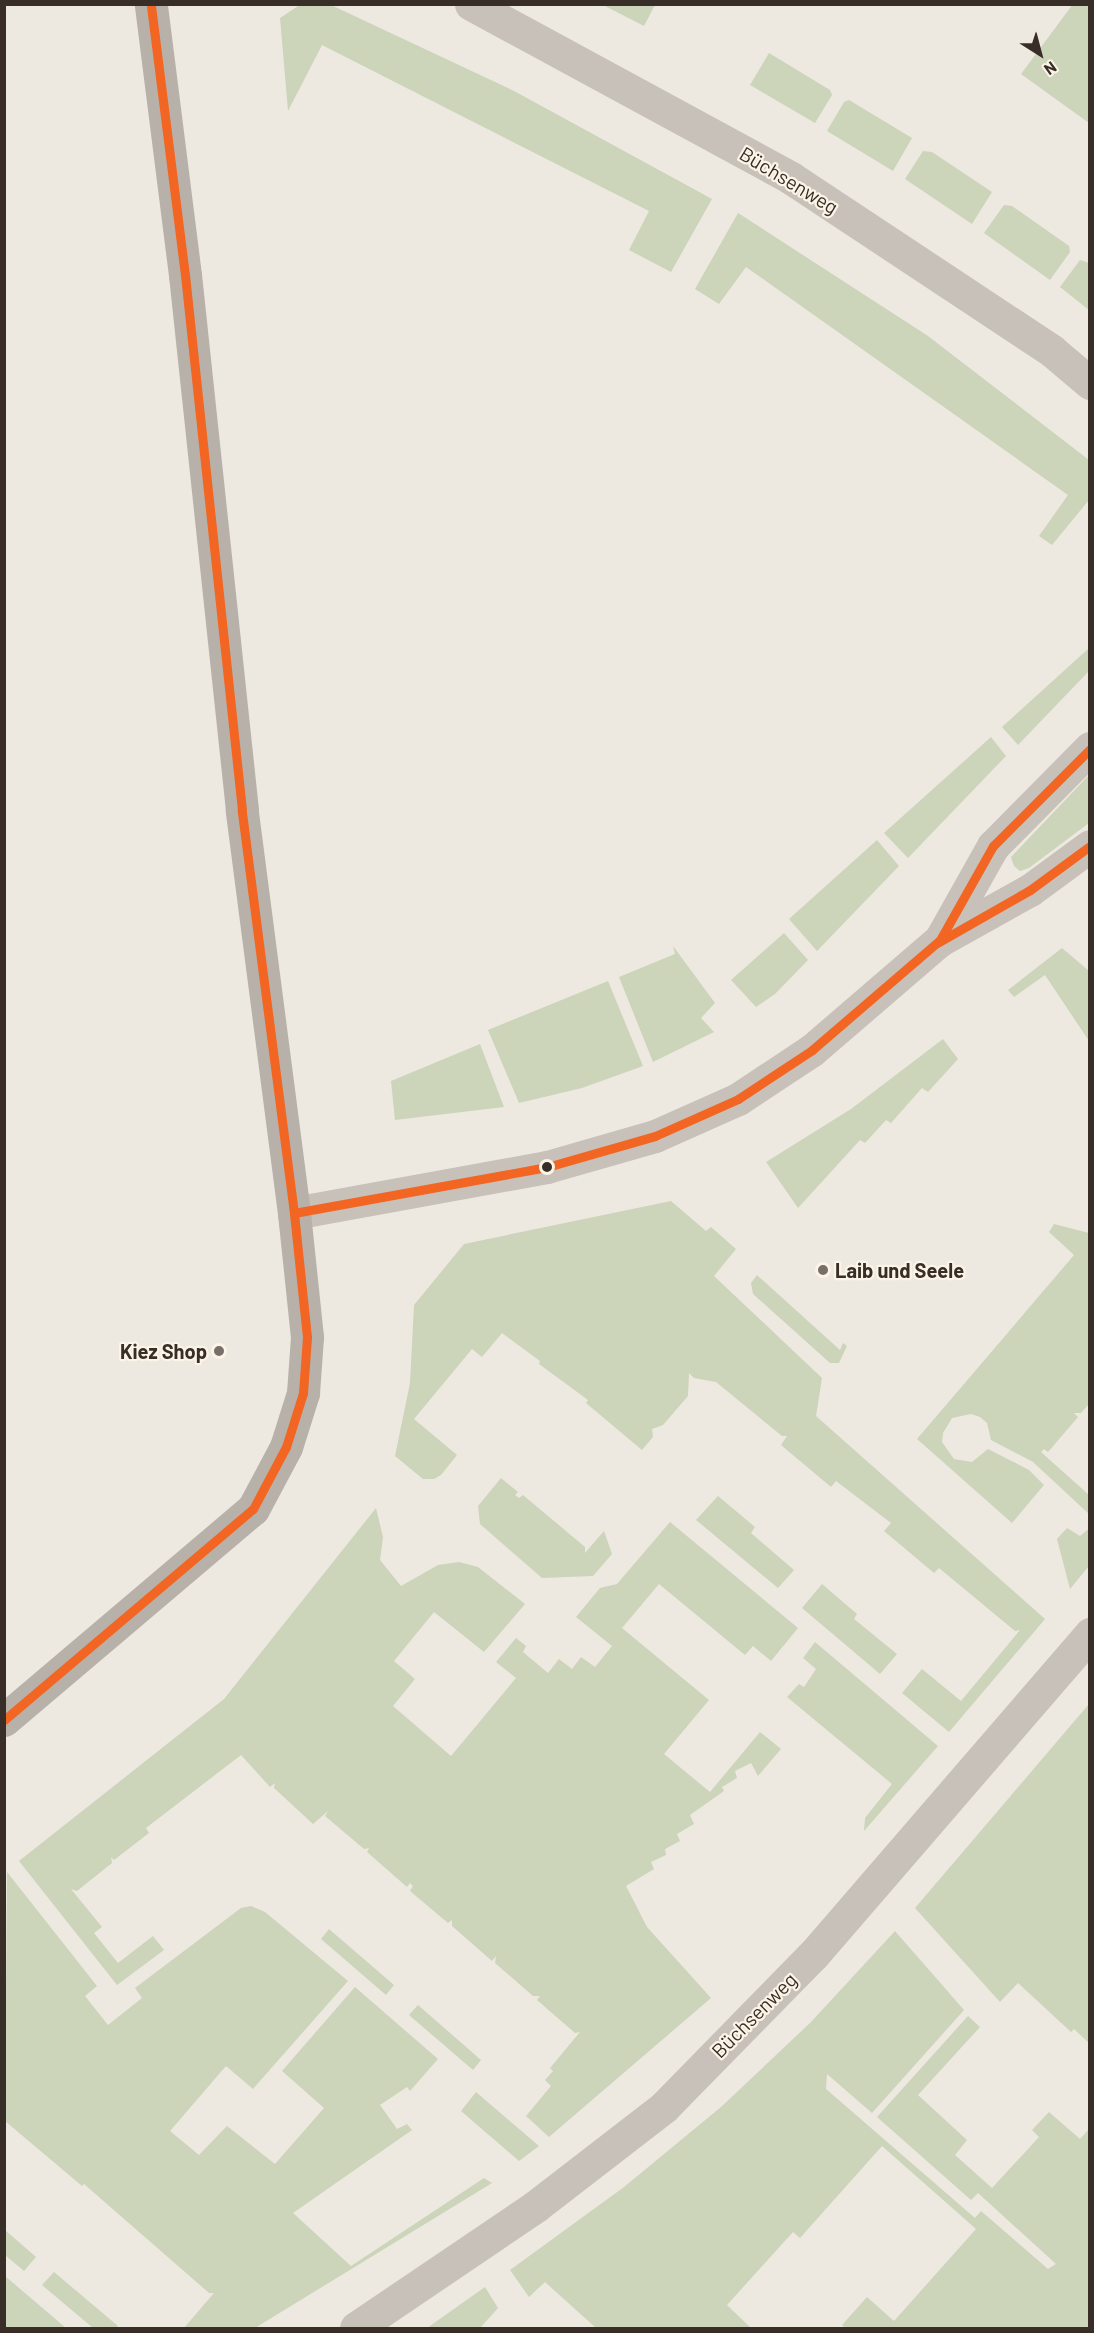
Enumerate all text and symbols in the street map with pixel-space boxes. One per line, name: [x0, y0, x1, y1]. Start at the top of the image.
north arrow: [1010, 24, 1070, 84]
text: N: [1041, 58, 1061, 80]
street label: Büchsenweg: [735, 141, 843, 219]
unlabelled marker: [541, 1161, 553, 1173]
place label: Laib und Seele: [835, 1258, 964, 1282]
marker: Laib und Seele: [816, 1263, 830, 1277]
place label: Kiez Shop: [120, 1339, 207, 1363]
marker: Kiez Shop: [212, 1344, 226, 1358]
street label: Büchsenweg: [706, 1967, 802, 2063]

